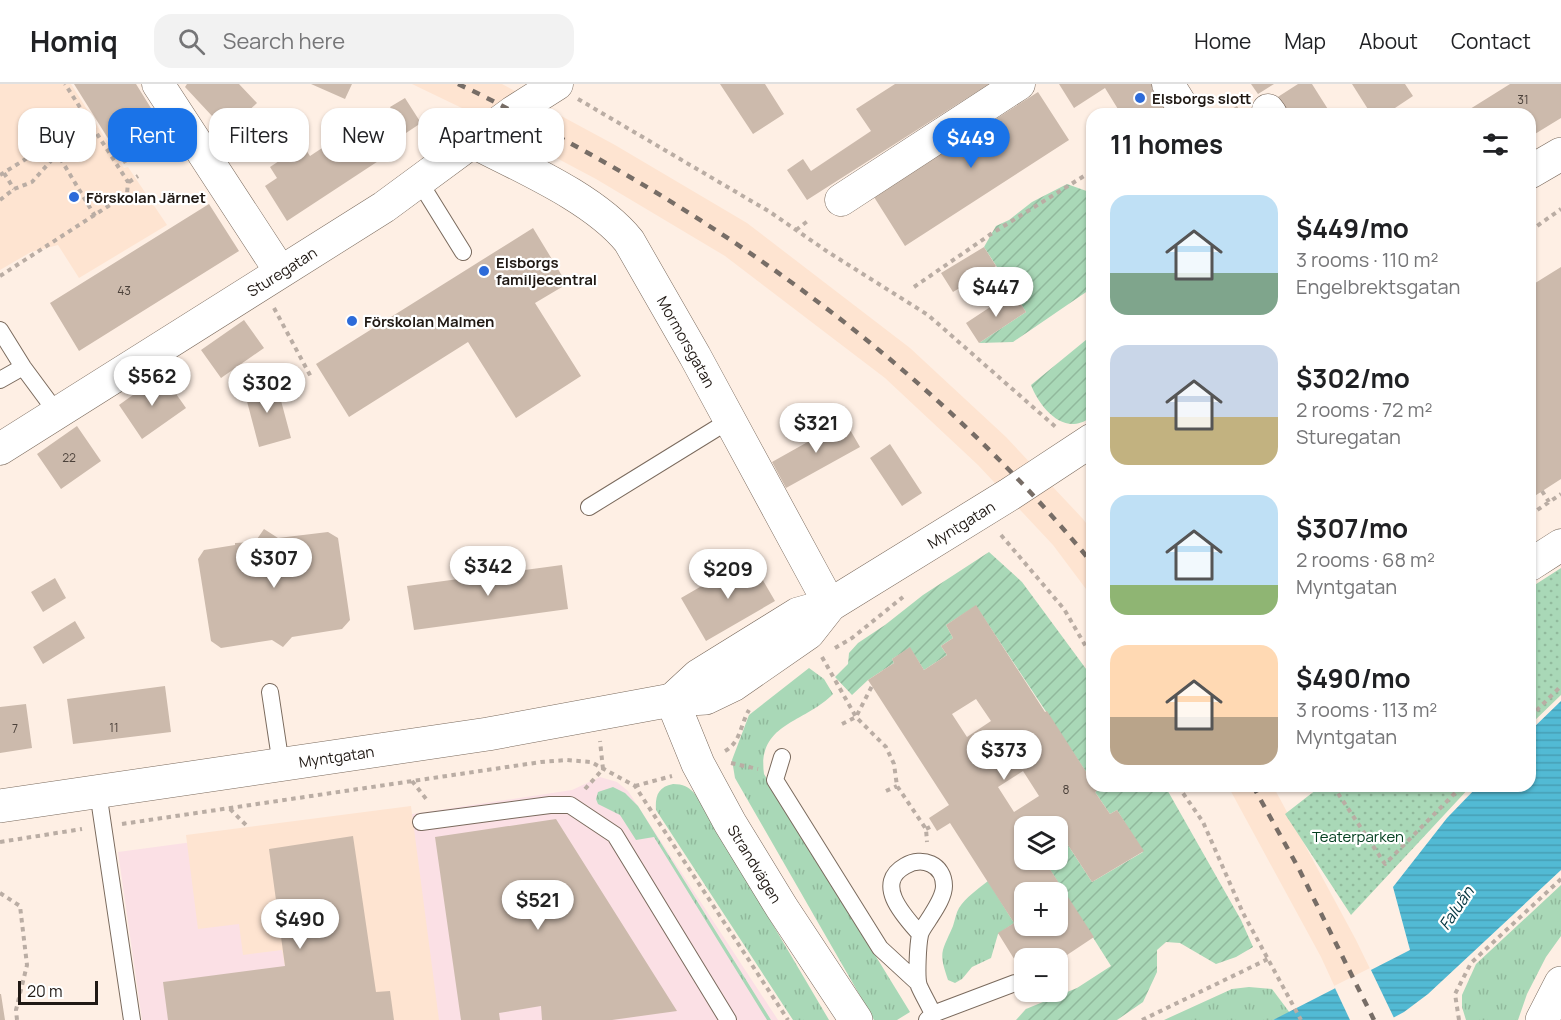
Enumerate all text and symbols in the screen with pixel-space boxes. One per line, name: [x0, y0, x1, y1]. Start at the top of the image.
search box: [154, 14, 574, 68]
text: Homiq: [30, 22, 118, 60]
icon: search: [175, 25, 208, 58]
text: Search here: [223, 26, 345, 56]
text: Home: [1194, 27, 1251, 55]
text: Map: [1284, 27, 1326, 55]
text: About: [1359, 27, 1418, 55]
text: Contact: [1451, 27, 1531, 55]
place label: Elsborgs slott: [1152, 88, 1251, 109]
marker: Elsborgs slott: [1133, 91, 1147, 105]
house number: 31: [1517, 91, 1529, 108]
chip: Buy: [18, 108, 96, 162]
chip: Rent: [108, 108, 197, 162]
chip: Filters: [209, 108, 309, 162]
chip: New: [321, 108, 406, 162]
chip: Apartment: [418, 108, 564, 162]
pin: $449: [935, 118, 1007, 169]
text: $449: [947, 124, 995, 151]
text: 11 homes: [1110, 126, 1223, 162]
icon: filters: [1479, 128, 1512, 161]
place label: Förskolan Järnet: [86, 187, 206, 208]
marker: Förskolan Järnet: [67, 190, 81, 204]
text: $449/mo: [1296, 210, 1409, 246]
icon: home: [1158, 219, 1230, 291]
street label: Sturegatan: [243, 242, 321, 301]
text: 3 rooms · 110 m²: [1296, 246, 1438, 273]
place label: Elsborgs familjecentral: [496, 252, 597, 290]
marker: Elsborgs familjecentral: [477, 264, 491, 278]
pin: $447: [960, 267, 1032, 318]
text: $447: [972, 273, 1020, 300]
text: Engelbrektsgatan: [1296, 273, 1460, 300]
house number: 43: [117, 282, 131, 299]
street label: Mormorsgatan: [652, 292, 721, 391]
place label: Förskolan Malmen: [364, 311, 494, 332]
marker: Förskolan Malmen: [345, 314, 359, 328]
pin: $562: [116, 356, 188, 407]
text: $302/mo: [1296, 360, 1410, 396]
text: $562: [128, 362, 176, 389]
pin: $302: [231, 363, 303, 414]
text: $302: [242, 369, 292, 396]
icon: home: [1158, 369, 1230, 441]
text: 2 rooms · 72 m²: [1296, 396, 1432, 423]
pin: $321: [780, 403, 852, 454]
text: $321: [794, 409, 838, 436]
text: Sturegatan: [1296, 423, 1401, 450]
house number: 22: [62, 449, 76, 466]
street label: Myntgatan: [923, 495, 999, 553]
text: $307/mo: [1296, 510, 1408, 546]
icon: home: [1158, 519, 1230, 591]
pin: $307: [238, 538, 310, 589]
text: $307: [250, 544, 298, 571]
pin: $342: [452, 546, 524, 597]
text: 2 rooms · 68 m²: [1296, 546, 1435, 573]
pin: $209: [692, 549, 764, 600]
text: $342: [464, 552, 512, 579]
text: $209: [703, 555, 753, 582]
text: Myntgatan: [1296, 573, 1397, 600]
text: $490/mo: [1296, 660, 1410, 696]
icon: home: [1158, 669, 1230, 741]
text: 3 rooms · 113 m²: [1296, 696, 1437, 723]
house number: 11: [109, 719, 119, 736]
house number: 7: [12, 720, 18, 737]
text: Myntgatan: [1296, 723, 1397, 750]
pin: $373: [968, 730, 1040, 781]
text: $373: [981, 736, 1027, 763]
street label: Myntgatan: [297, 740, 376, 772]
house number: 8: [1063, 781, 1070, 798]
map controls: [1014, 816, 1068, 1002]
button: layers: [1014, 816, 1068, 870]
street label: Strandvägen: [723, 821, 787, 907]
park label: Teaterparken: [1312, 826, 1404, 847]
pin: $521: [502, 880, 574, 931]
water label: Faluån: [1433, 881, 1479, 934]
button: +: [1014, 882, 1068, 936]
text: $521: [516, 886, 560, 913]
pin: $490: [264, 899, 336, 950]
text: $490: [275, 905, 325, 932]
button: −: [1014, 948, 1068, 1002]
scale bar: [18, 978, 98, 1006]
text: 20 m: [27, 980, 63, 1002]

